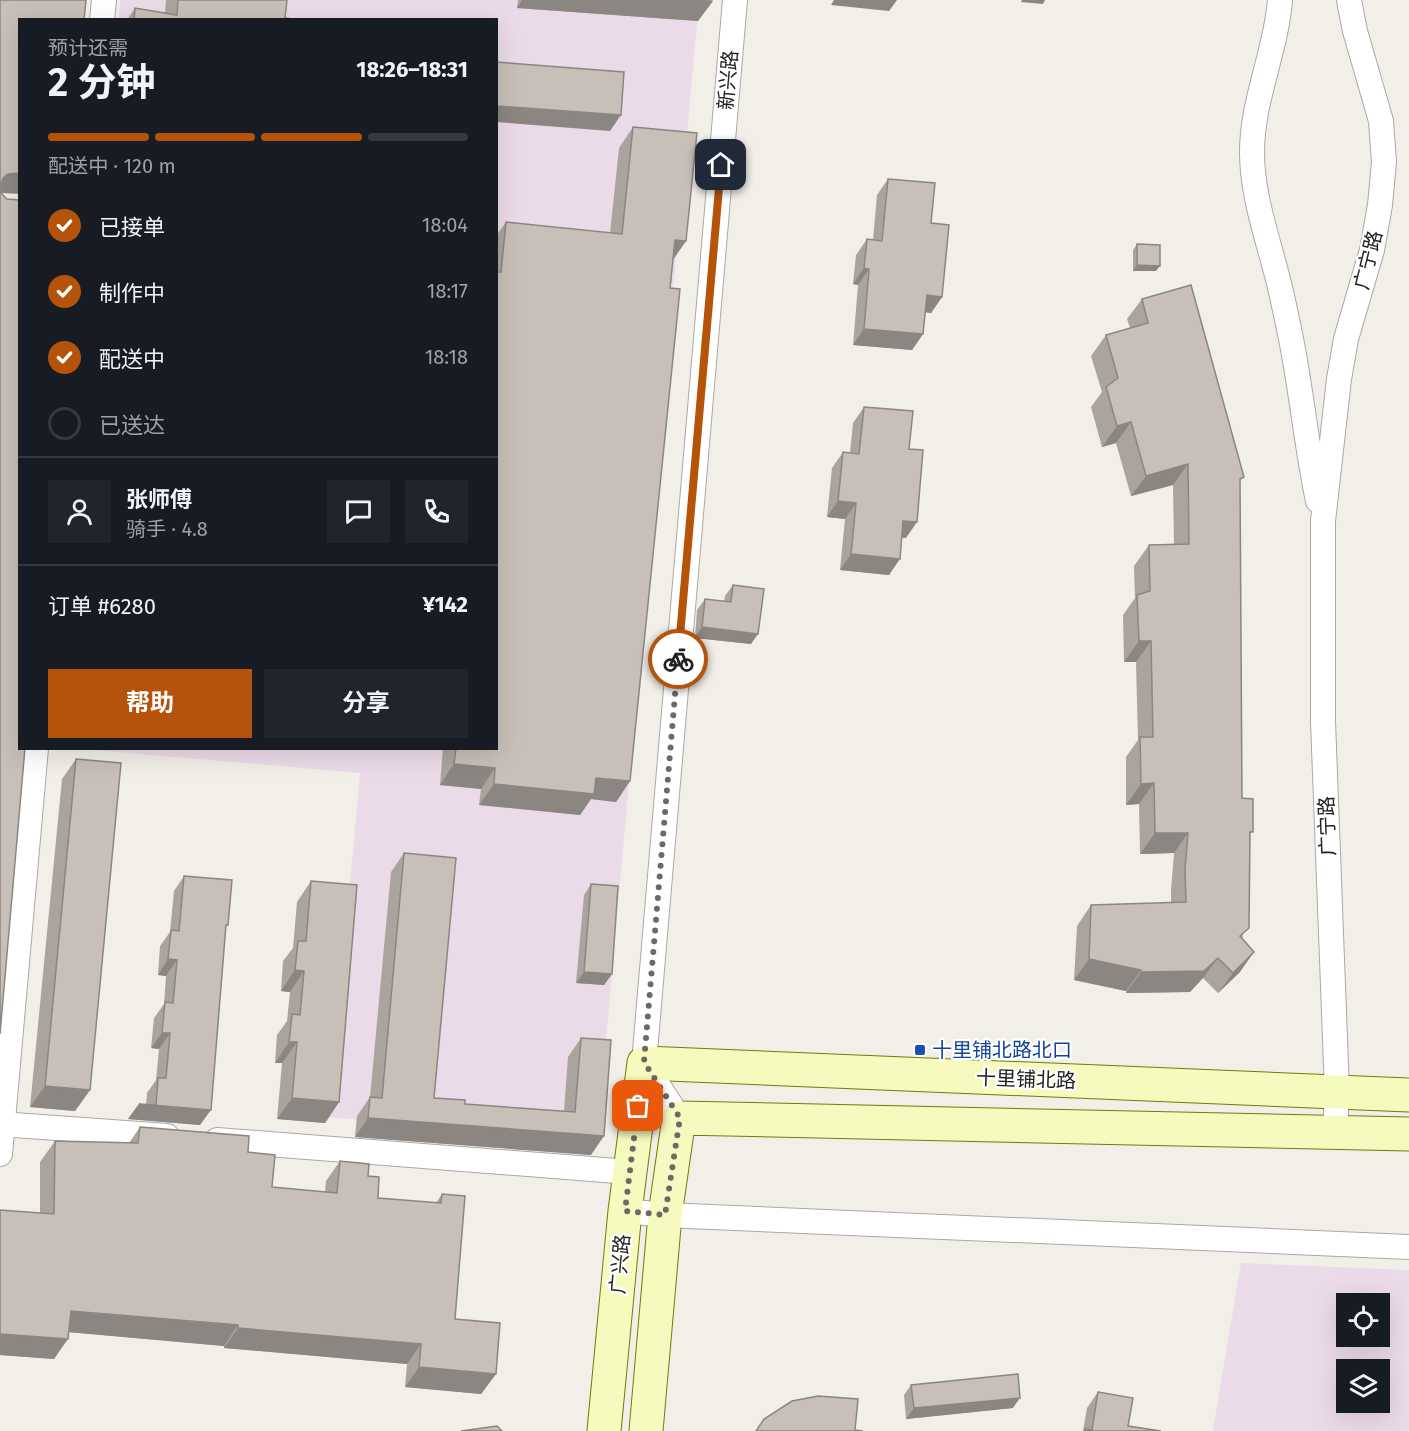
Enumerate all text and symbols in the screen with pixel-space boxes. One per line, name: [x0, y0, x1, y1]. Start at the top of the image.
text: 预计还需: [48, 36, 128, 60]
street label: 新兴路: [713, 49, 743, 111]
text: 18:26–18:31: [356, 56, 468, 83]
text: 2 分钟: [48, 60, 155, 106]
pin: [695, 139, 746, 190]
icon: home: [704, 148, 737, 181]
text: 配送中 · 120 m: [48, 154, 176, 178]
icon: check: [48, 209, 81, 242]
text: 18:04: [422, 213, 468, 237]
text: 已接单: [99, 214, 165, 241]
street label: 广宁路: [1349, 228, 1387, 292]
icon: check: [48, 275, 81, 308]
text: 18:17: [427, 279, 468, 303]
text: 制作中: [99, 280, 165, 307]
icon: check: [48, 341, 81, 374]
text: 18:18: [425, 345, 468, 369]
text: 配送中: [99, 346, 165, 373]
text: 已送达: [99, 412, 165, 439]
button: person: [48, 480, 111, 543]
button: chat: [327, 480, 390, 543]
button: phone: [405, 480, 468, 543]
text: 张师傅: [126, 486, 192, 513]
text: 骑手 · 4.8: [126, 517, 208, 541]
text: ¥142: [423, 591, 468, 618]
text: 订单 #6280: [48, 593, 156, 620]
courier: [648, 629, 708, 689]
icon: bike: [662, 643, 695, 676]
button: 帮助: [48, 669, 252, 738]
button: 分享: [264, 669, 468, 738]
street label: 广宁路: [1314, 796, 1340, 856]
place label: 十里铺北路北口: [932, 1038, 1072, 1062]
marker: 十里铺北路北口: [913, 1043, 927, 1057]
street label: 十里铺北路: [976, 1065, 1076, 1093]
pin: [612, 1080, 663, 1131]
icon: bag: [621, 1089, 654, 1122]
street label: 广兴路: [605, 1233, 635, 1295]
map controls: [1336, 1293, 1390, 1413]
button: locate: [1336, 1293, 1390, 1347]
button: layers: [1336, 1359, 1390, 1413]

